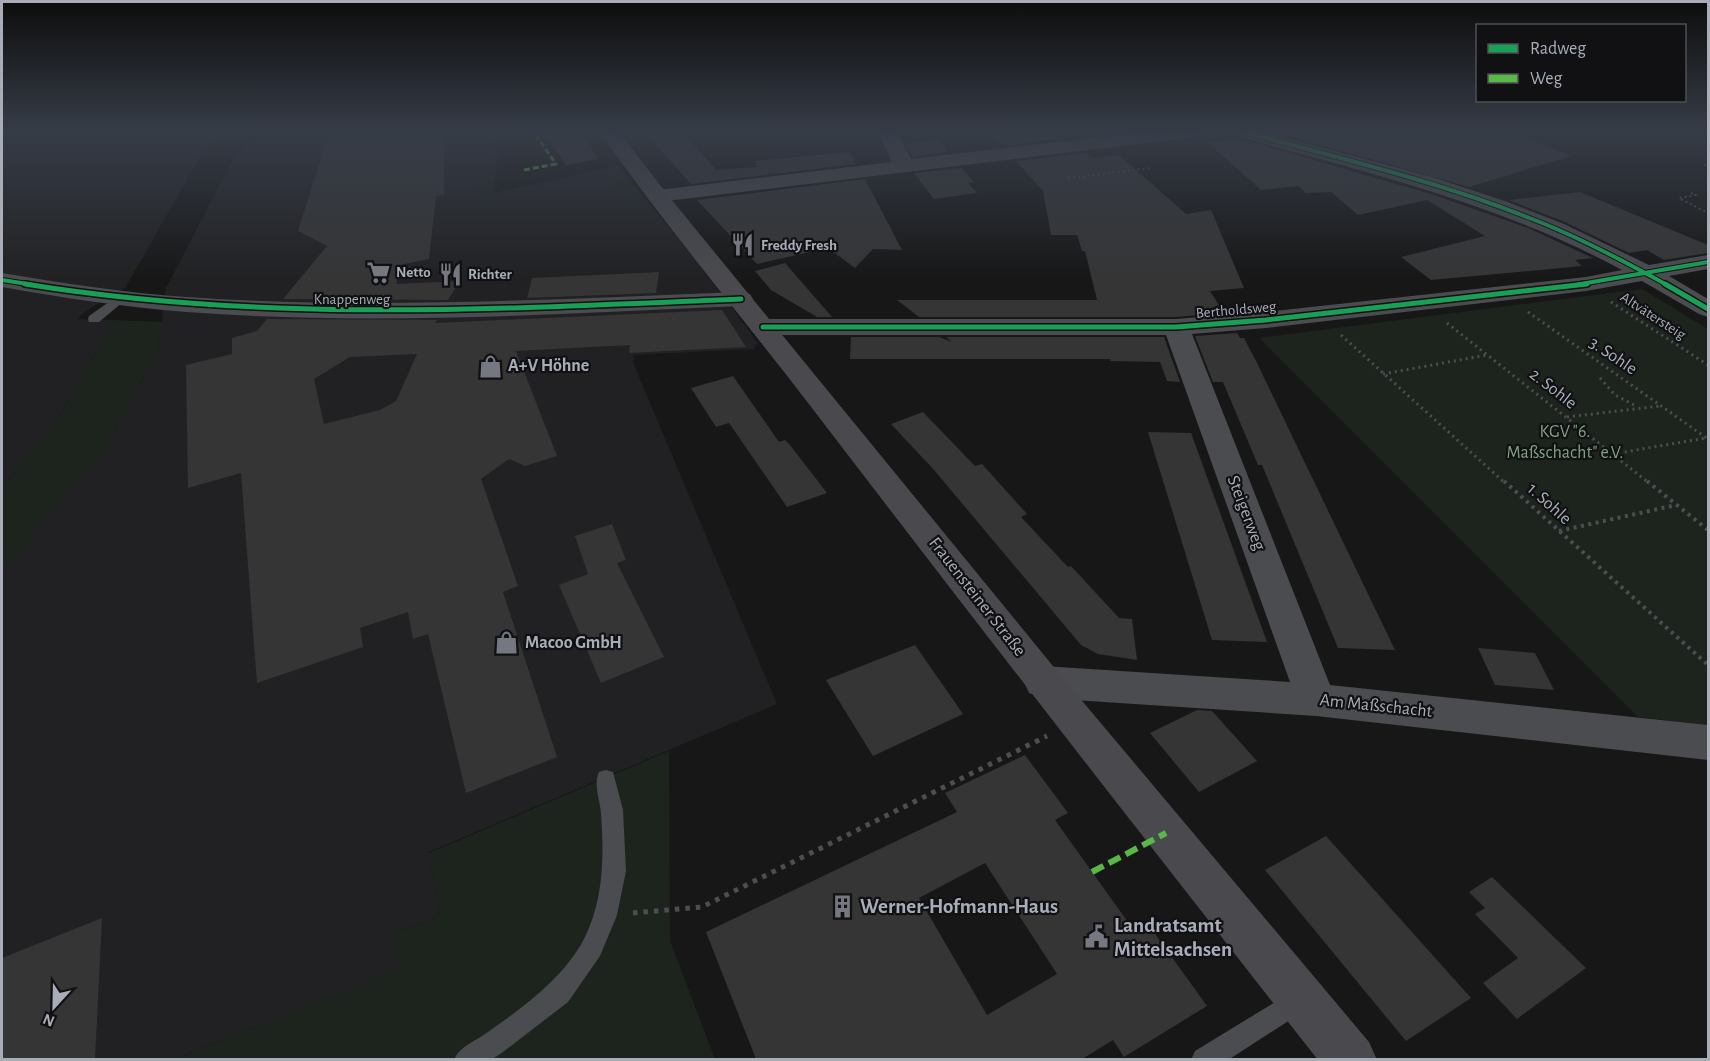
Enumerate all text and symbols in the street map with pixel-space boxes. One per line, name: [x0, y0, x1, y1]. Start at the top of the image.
legend: [1476, 24, 1686, 102]
text: Radweg: [1530, 40, 1586, 58]
text: Weg: [1530, 70, 1562, 88]
restaurant icon: Freddy Fresh: [730, 232, 756, 258]
place label: Freddy Fresh: [761, 238, 837, 253]
supermarket icon: Netto: [365, 259, 391, 285]
restaurant icon: Richter: [437, 261, 463, 287]
place label: Netto: [396, 265, 431, 280]
place label: Richter: [468, 267, 513, 282]
street label: Altvätersteig: [1618, 289, 1689, 343]
street label: Knappenweg: [314, 292, 391, 307]
street label: Bertholdsweg: [1195, 299, 1277, 321]
street label: 3. Sohle: [1586, 334, 1640, 378]
shop icon: A+V Höhne: [477, 353, 503, 379]
place label: A+V Höhne: [508, 357, 589, 375]
street label: 2. Sohle: [1526, 365, 1580, 413]
park label: KGV "6. Maßschacht" e.V.: [1507, 423, 1623, 462]
street label: Steigerweg: [1224, 473, 1269, 553]
street label: 1. Sohle: [1524, 480, 1574, 528]
street label: Frauensteiner Straße: [925, 534, 1029, 660]
shop icon: Macoo GmbH: [494, 630, 520, 656]
place label: Macoo GmbH: [525, 634, 622, 652]
street label: Am Maßschacht: [1319, 691, 1433, 721]
building icon: Werner-Hofmann-Haus: [829, 893, 855, 919]
place label: Werner-Hofmann-Haus: [860, 896, 1058, 917]
place label: Landratsamt Mittelsachsen: [1114, 915, 1232, 960]
public building icon: Landratsamt Mittelsachsen: [1083, 924, 1109, 950]
north arrow: [24, 977, 84, 1037]
text: N: [41, 1010, 57, 1029]

